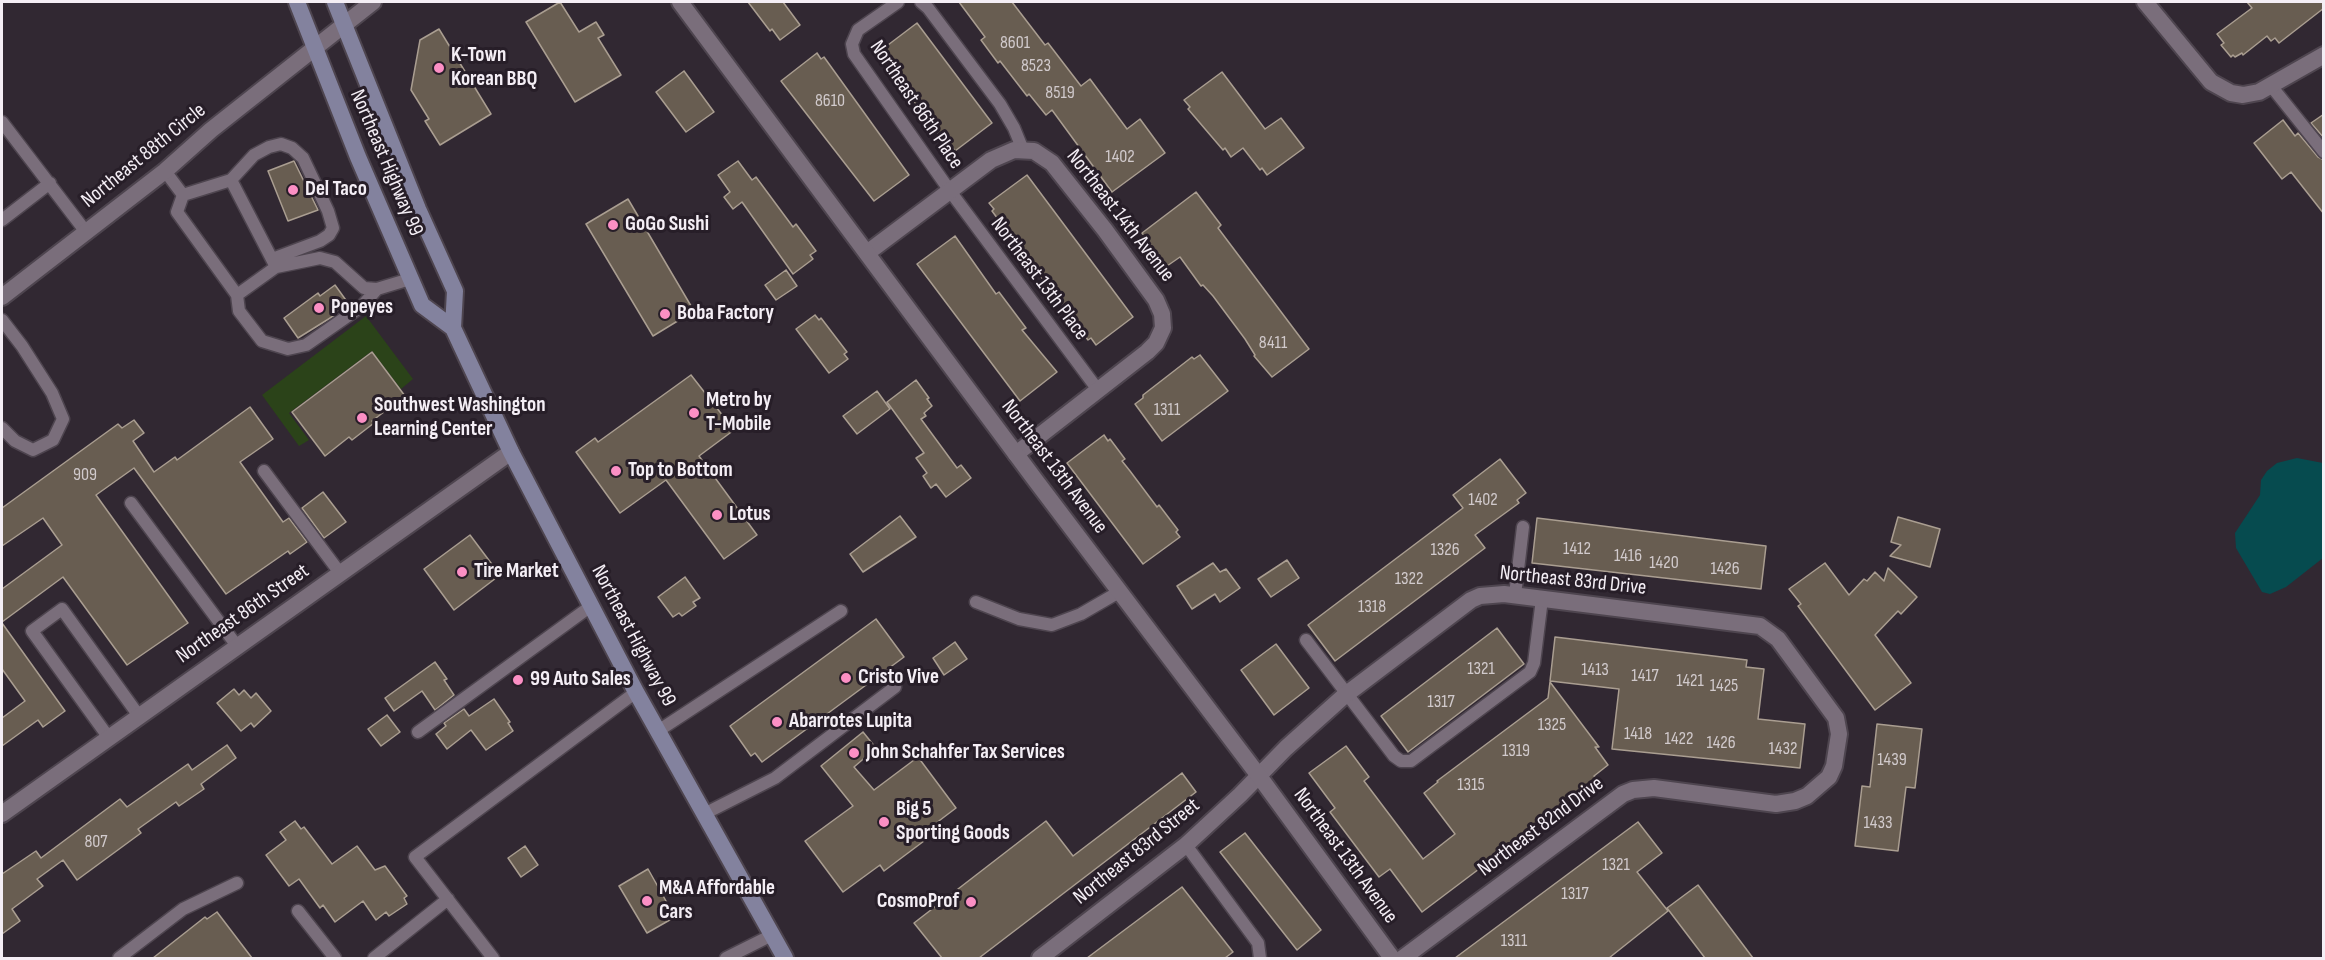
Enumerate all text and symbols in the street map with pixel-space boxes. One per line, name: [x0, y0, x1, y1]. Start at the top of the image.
house number: 8601: [1000, 32, 1030, 54]
street label: Northeast 86th Place: [864, 36, 968, 174]
place label: K-Town Korean BBQ: [451, 43, 537, 93]
house number: 8523: [1021, 55, 1051, 77]
marker: K-Town Korean BBQ: [432, 61, 446, 75]
house number: 8519: [1045, 82, 1075, 104]
street label: Northeast Highway 99: [344, 86, 428, 240]
house number: 8610: [815, 90, 845, 112]
street label: Northeast 88th Circle: [77, 98, 211, 214]
street label: Northeast 14th Avenue: [1060, 145, 1180, 287]
house number: 1402: [1105, 146, 1135, 168]
place label: Del Taco: [305, 177, 367, 203]
marker: Del Taco: [286, 183, 300, 197]
place label: GoGo Sushi: [625, 212, 709, 238]
street label: Northeast 13th Place: [985, 213, 1093, 345]
marker: GoGo Sushi: [606, 218, 620, 232]
place label: Popeyes: [331, 295, 393, 321]
marker: Popeyes: [312, 301, 326, 315]
place label: Boba Factory: [677, 301, 774, 327]
marker: Boba Factory: [658, 307, 672, 321]
house number: 8411: [1259, 332, 1287, 354]
place label: Metro by T-Mobile: [706, 388, 772, 438]
place label: Southwest Washington Learning Center: [374, 393, 546, 443]
street label: Northeast 13th Avenue: [995, 395, 1113, 539]
house number: 1311: [1154, 399, 1180, 421]
marker: Metro by T-Mobile: [687, 406, 701, 420]
marker: Southwest Washington Learning Center: [355, 411, 369, 425]
place label: Top to Bottom: [628, 458, 733, 484]
house number: 909: [73, 464, 97, 486]
marker: Top to Bottom: [609, 464, 623, 478]
house number: 1402: [1468, 489, 1498, 511]
place label: Lotus: [729, 502, 770, 528]
marker: Lotus: [710, 508, 724, 522]
house number: 1412: [1563, 538, 1591, 560]
house number: 1326: [1430, 539, 1460, 561]
house number: 1416: [1614, 545, 1642, 567]
house number: 1420: [1649, 552, 1679, 574]
house number: 1426: [1710, 558, 1740, 580]
street label: Northeast 86th Street: [172, 559, 314, 669]
place label: Tire Market: [474, 559, 559, 585]
street label: Northeast Highway 99: [585, 561, 681, 711]
street label: Northeast 83rd Drive: [1498, 561, 1648, 601]
marker: Tire Market: [455, 565, 469, 579]
house number: 1322: [1395, 568, 1423, 590]
house number: 1318: [1358, 596, 1386, 618]
house number: 1321: [1467, 658, 1495, 680]
house number: 1413: [1581, 659, 1609, 681]
place label: Cristo Vive: [858, 665, 939, 691]
house number: 1417: [1631, 665, 1659, 687]
place label: 99 Auto Sales: [530, 667, 631, 693]
house number: 1421: [1676, 670, 1704, 692]
marker: Cristo Vive: [839, 671, 853, 685]
marker: 99 Auto Sales: [511, 673, 525, 687]
house number: 1425: [1710, 675, 1738, 697]
house number: 1317: [1427, 691, 1455, 713]
place label: Abarrotes Lupita: [789, 709, 912, 735]
house number: 1325: [1538, 714, 1566, 736]
marker: Abarrotes Lupita: [770, 715, 784, 729]
house number: 1418: [1624, 723, 1652, 745]
house number: 1422: [1665, 728, 1693, 750]
house number: 1426: [1706, 732, 1736, 754]
house number: 1432: [1769, 738, 1797, 760]
place label: John Schahfer Tax Services: [866, 740, 1065, 766]
house number: 1319: [1502, 740, 1530, 762]
marker: John Schahfer Tax Services: [847, 746, 861, 760]
house number: 1439: [1877, 749, 1907, 771]
street label: Northeast 82nd Drive: [1473, 772, 1609, 882]
house number: 1315: [1457, 774, 1485, 796]
street label: Northeast 13th Avenue: [1287, 783, 1403, 929]
street label: Northeast 83rd Street: [1069, 793, 1205, 911]
place label: Big 5 Sporting Goods: [896, 797, 1010, 847]
house number: 1433: [1864, 812, 1892, 834]
marker: Big 5 Sporting Goods: [877, 815, 891, 829]
house number: 807: [84, 831, 108, 853]
house number: 1321: [1602, 854, 1630, 876]
place label: M&A Affordable Cars: [659, 876, 775, 926]
house number: 1317: [1561, 883, 1589, 905]
place label: CosmoProf: [877, 889, 959, 915]
marker: M&A Affordable Cars: [640, 894, 654, 908]
marker: CosmoProf: [964, 895, 978, 909]
house number: 1311: [1501, 930, 1527, 952]

